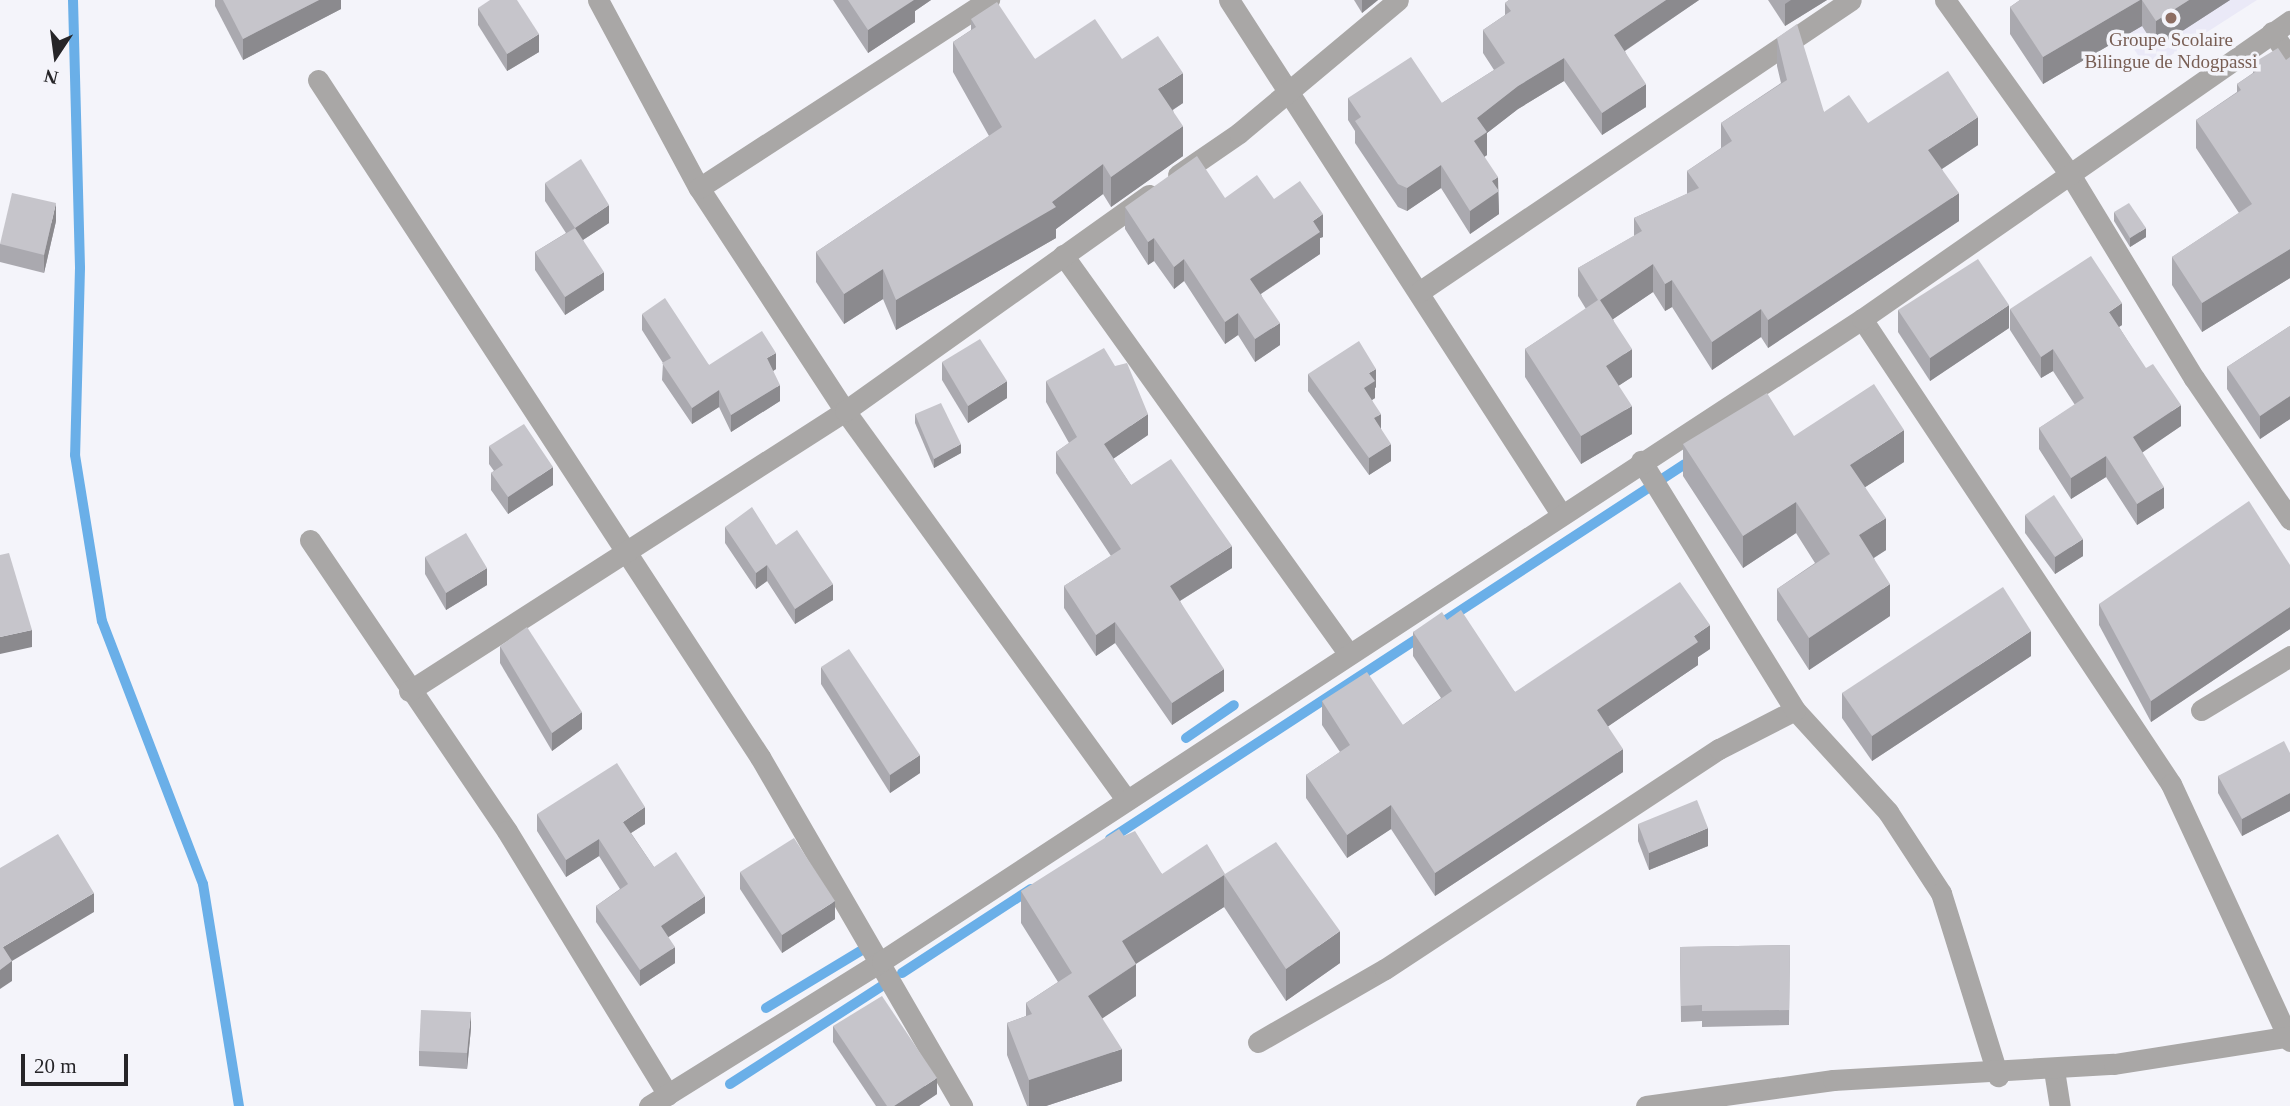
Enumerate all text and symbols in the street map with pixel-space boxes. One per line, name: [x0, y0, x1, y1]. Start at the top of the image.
marker: Groupe Scolaire Bilingue de Ndogpassi: [2163, 10, 2179, 26]
north arrow: [21, 21, 91, 91]
place label: Groupe Scolaire Bilingue de Ndogpassi: [2084, 29, 2258, 73]
text: N: [42, 65, 60, 89]
scale bar: [24, 1040, 131, 1084]
text: 20 m: [34, 1054, 77, 1078]

